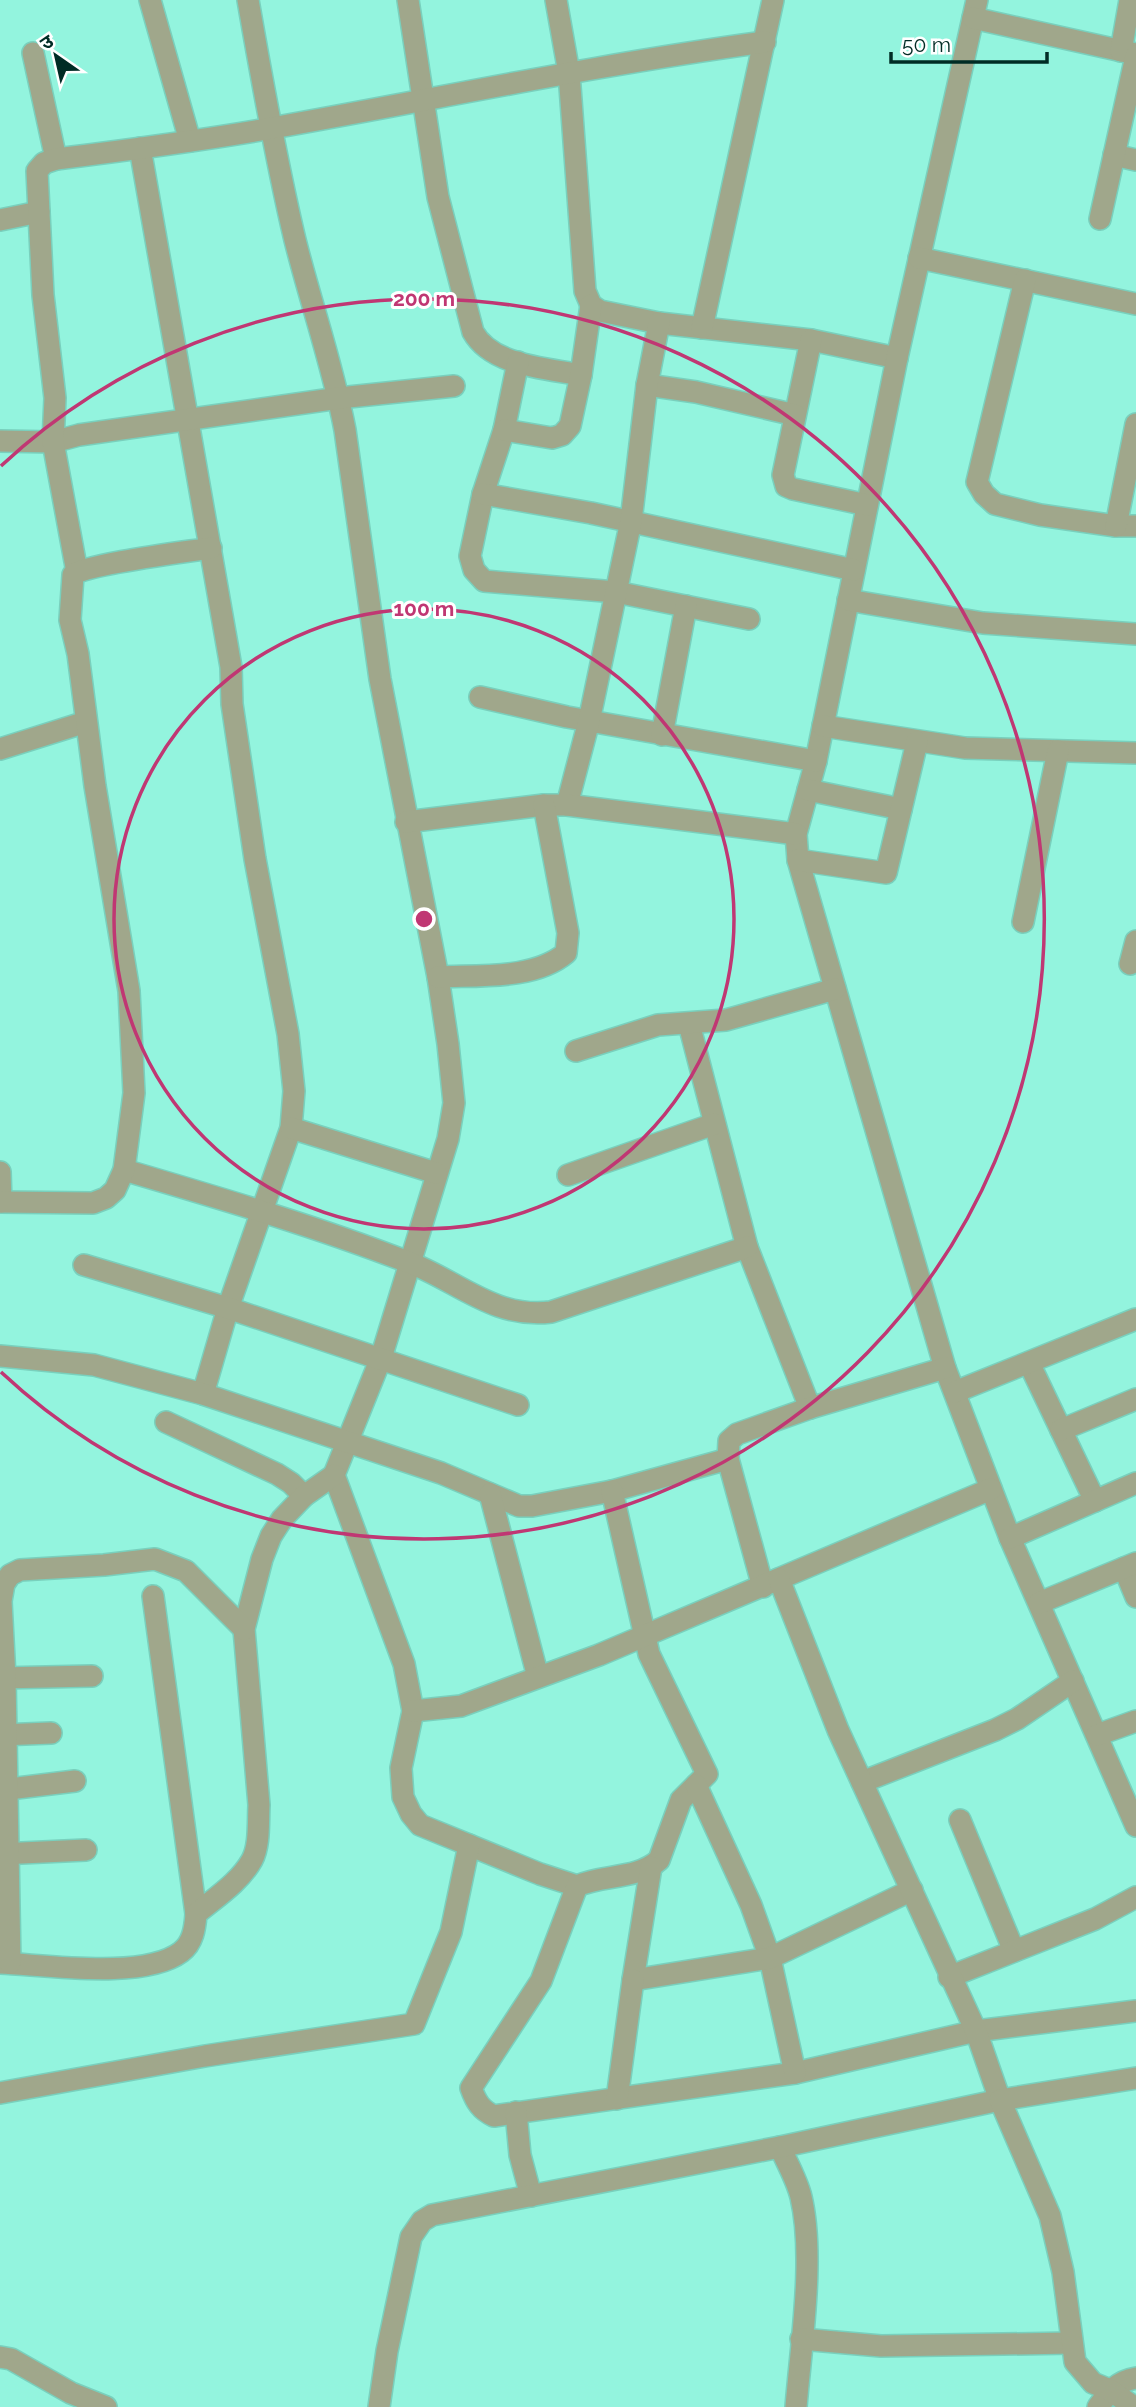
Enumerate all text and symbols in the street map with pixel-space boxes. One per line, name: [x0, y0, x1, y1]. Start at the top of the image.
north arrow: [21, 21, 91, 91]
scale bar: [891, 21, 1047, 65]
text: उ: [36, 29, 58, 54]
text: 50 m: [902, 32, 951, 57]
text: 200 m: [393, 286, 455, 311]
text: 100 m: [394, 596, 454, 621]
centre of rings: [412, 907, 436, 931]

